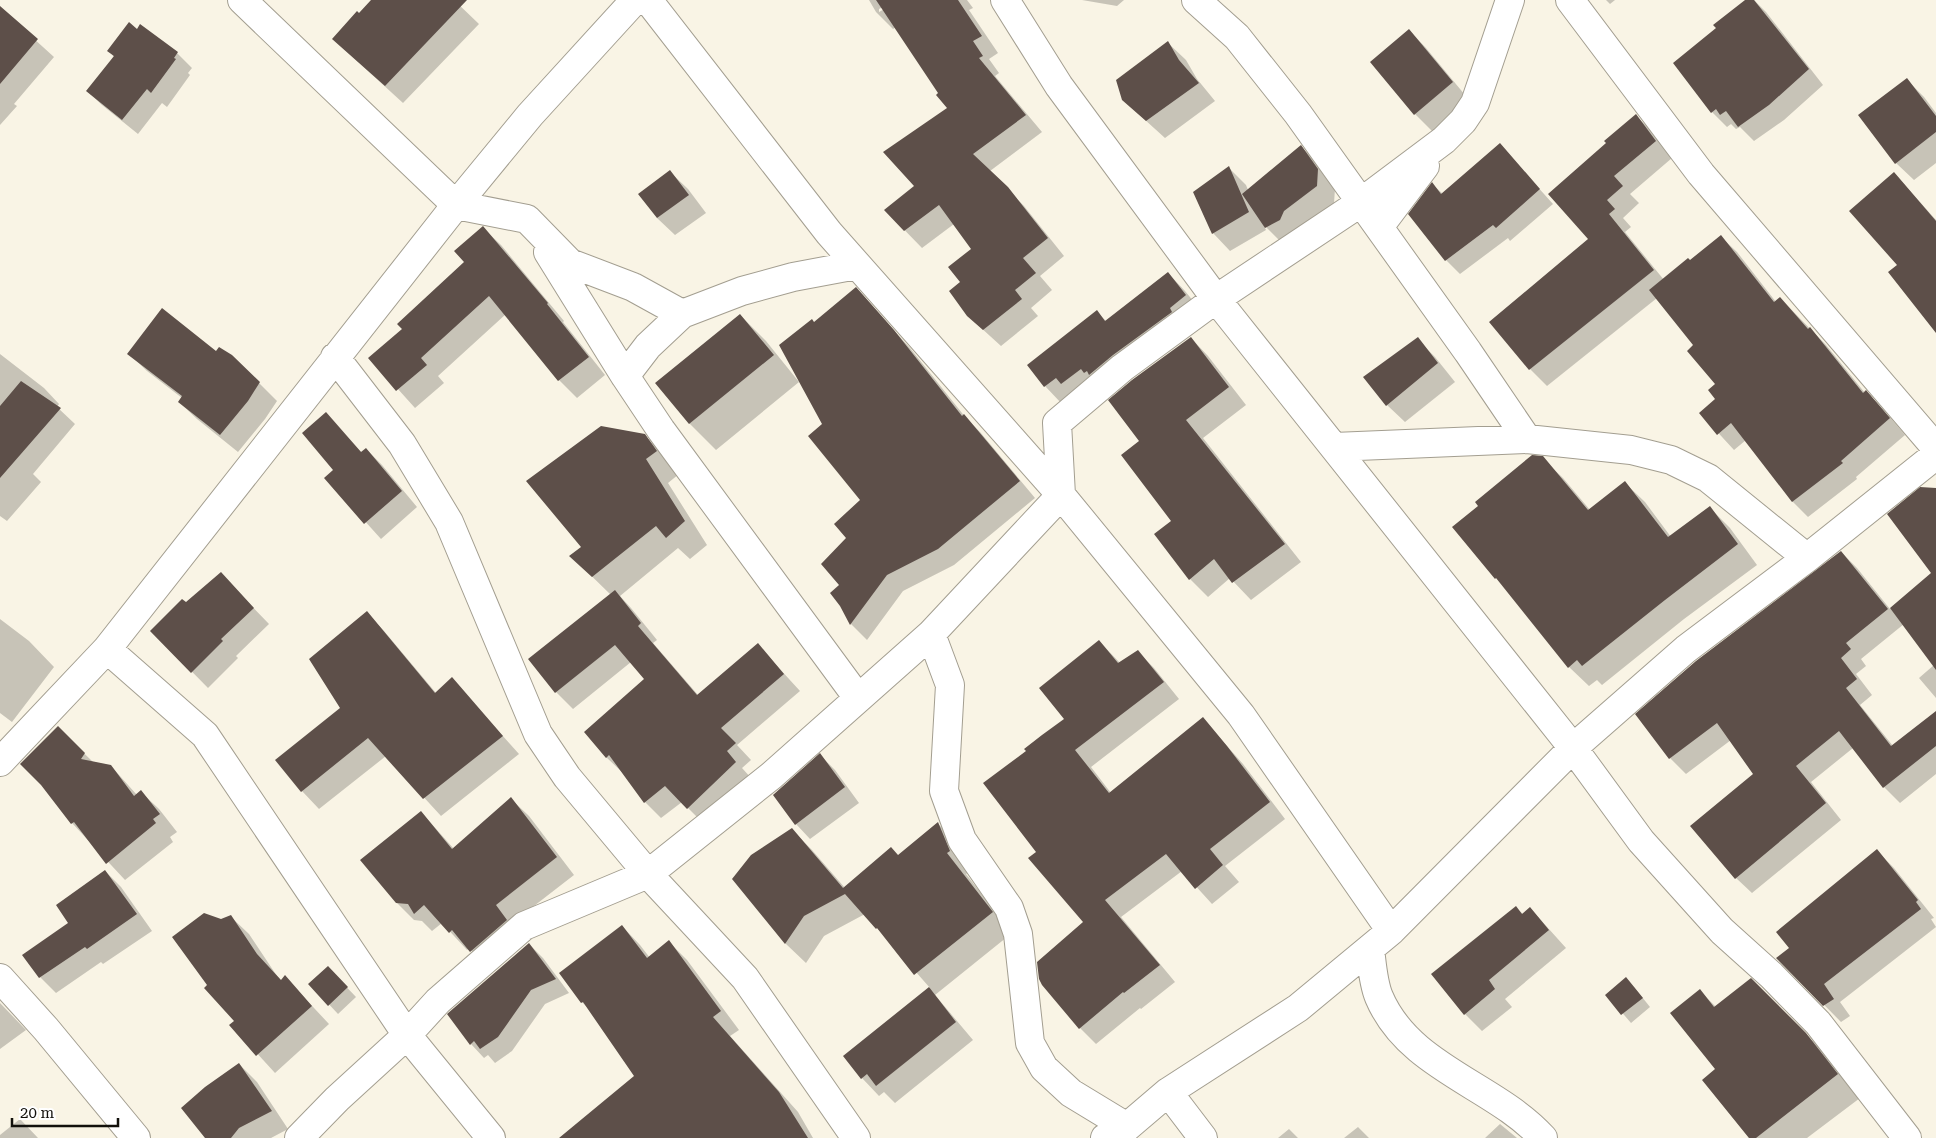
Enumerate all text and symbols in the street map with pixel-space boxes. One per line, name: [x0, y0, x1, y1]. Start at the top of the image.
scale bar: [12, 1096, 119, 1128]
text: 20 m: [20, 1104, 55, 1122]

